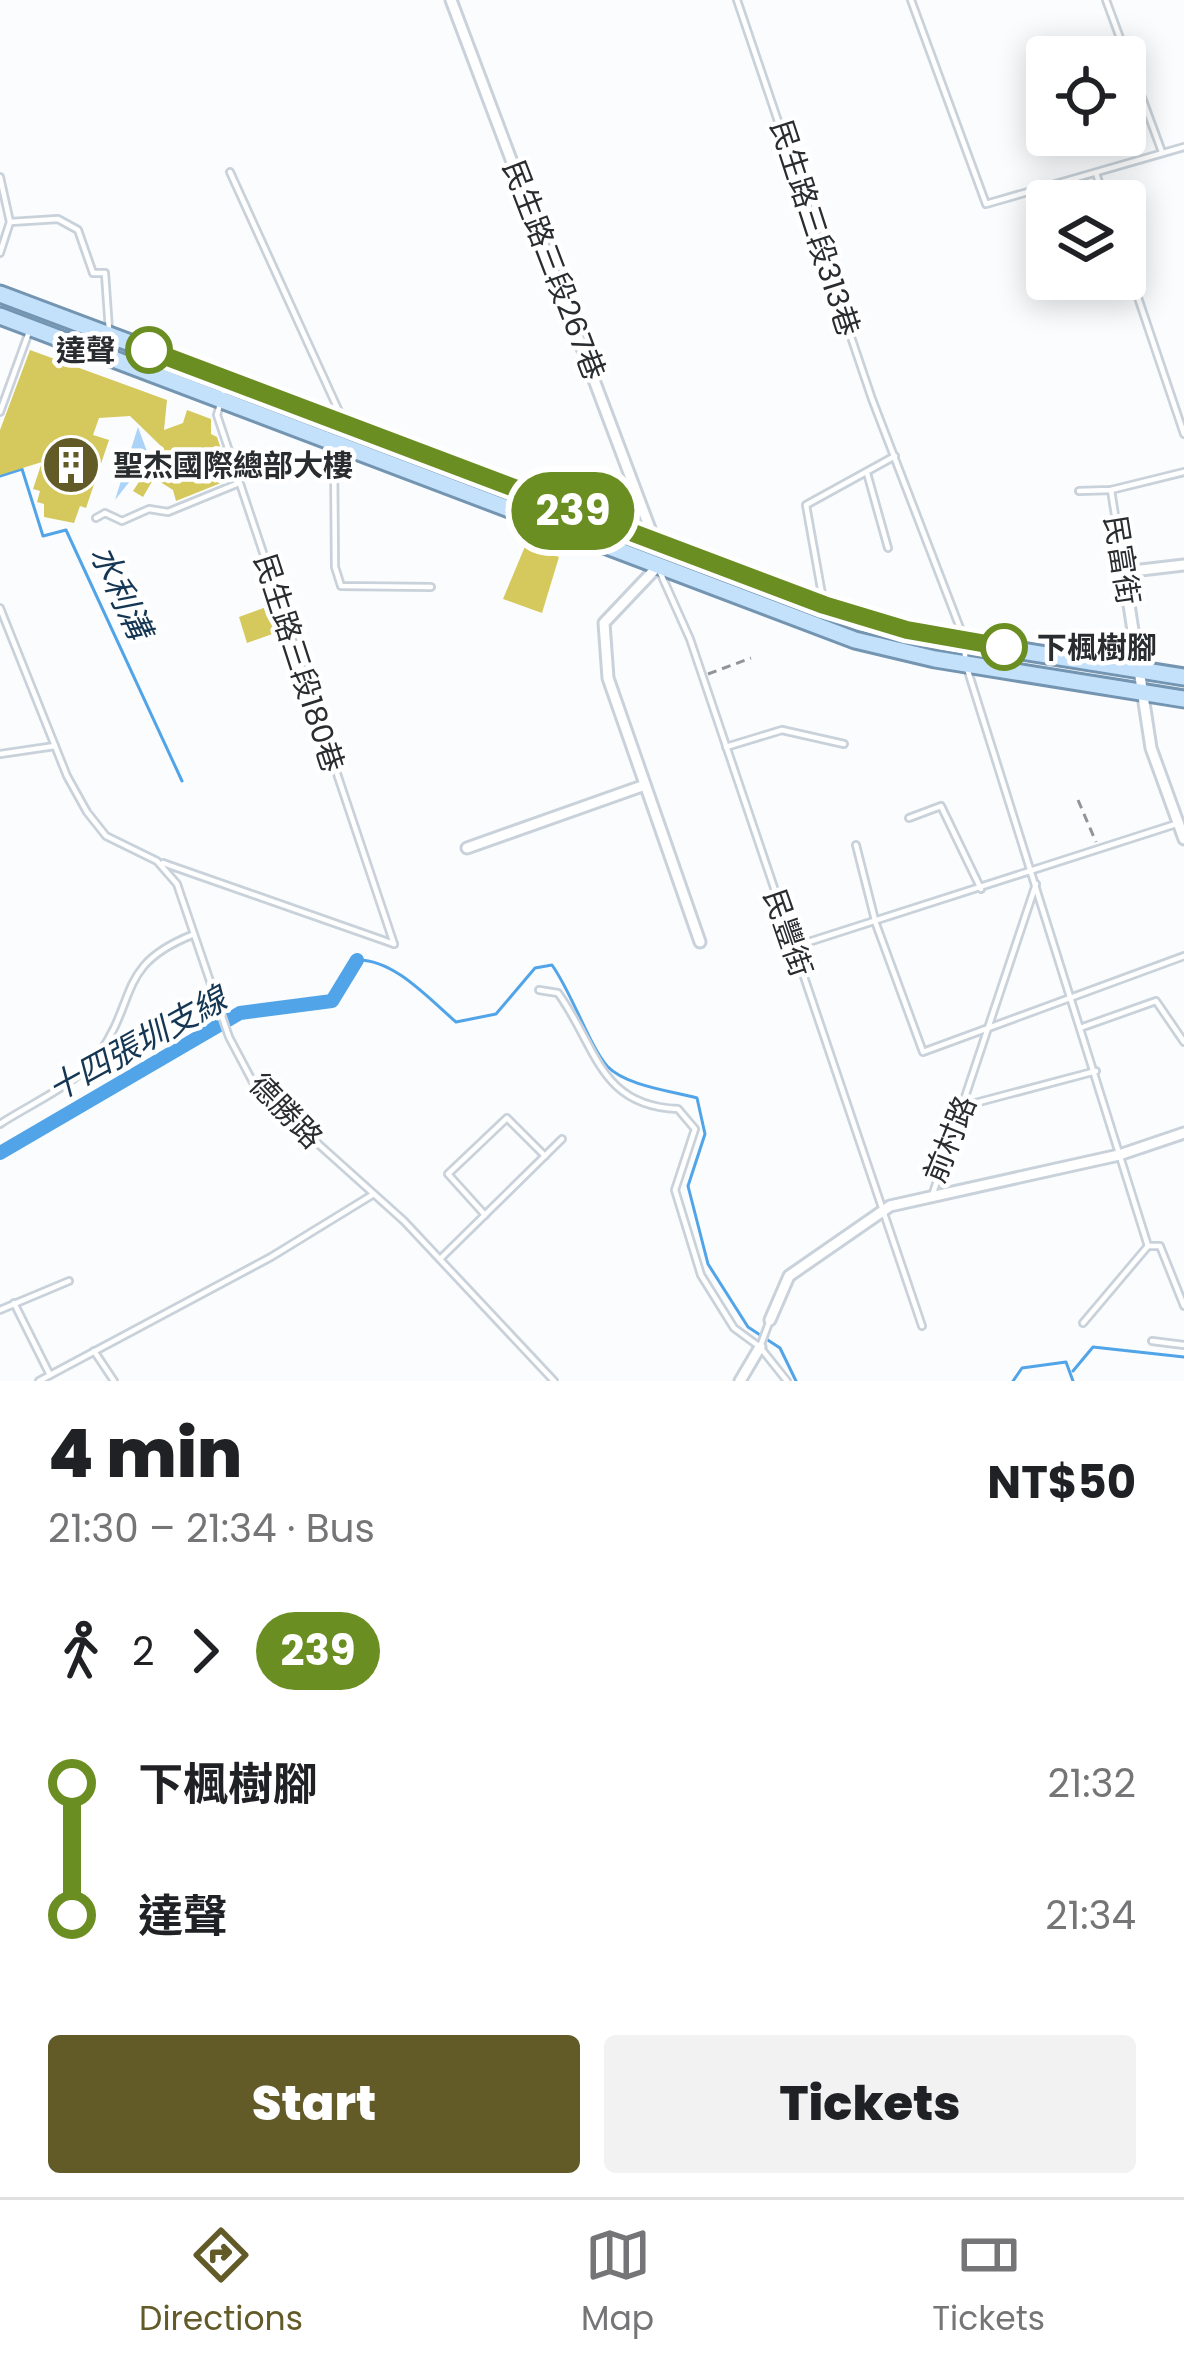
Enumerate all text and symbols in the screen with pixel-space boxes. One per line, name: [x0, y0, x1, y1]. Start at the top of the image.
map controls: [1026, 36, 1146, 300]
button: locate: [1026, 36, 1146, 156]
street label: 民生路三段313巷: [760, 114, 870, 342]
street label: 民生路三段267巷: [492, 154, 616, 386]
button: layers: [1026, 180, 1146, 300]
marker: 達聲: [127, 328, 171, 372]
place label: 達聲: [56, 329, 116, 372]
building icon: 聖杰國際總部大樓: [40, 434, 102, 496]
place label: 聖杰國際總部大樓: [113, 444, 353, 487]
line badge: 239: [504, 472, 642, 550]
text: 239: [535, 481, 611, 540]
street label: 民富街: [1094, 512, 1150, 608]
water label: 水利溝: [79, 537, 165, 650]
street label: 民生路三段180巷: [243, 548, 355, 778]
marker: 下楓樹腳: [982, 625, 1026, 669]
place label: 下楓樹腳: [1037, 626, 1157, 669]
street label: 民豐街: [753, 883, 823, 983]
water label: 十四張圳支線: [39, 974, 238, 1113]
street label: 德勝路: [239, 1064, 333, 1158]
street label: 前村路: [913, 1089, 987, 1189]
text: 4 min: [48, 1408, 242, 1500]
text: NT$50: [987, 1451, 1136, 1514]
text: 21:30 – 21:34 · Bus: [48, 1501, 375, 1556]
icon: walk: [48, 1618, 114, 1684]
icon: forward: [172, 1618, 238, 1684]
text: 239: [280, 1621, 356, 1680]
text: 2: [132, 1624, 154, 1679]
text: 下楓樹腳: [138, 1753, 318, 1816]
text: 21:32: [1047, 1756, 1136, 1811]
text: 達聲: [138, 1885, 228, 1948]
text: 21:34: [1045, 1888, 1136, 1943]
button: Start: [48, 2035, 580, 2173]
button: Tickets: [604, 2035, 1136, 2173]
tab: Directions: [139, 2222, 303, 2344]
tab: Map: [581, 2222, 654, 2344]
tab: Tickets: [932, 2222, 1045, 2344]

